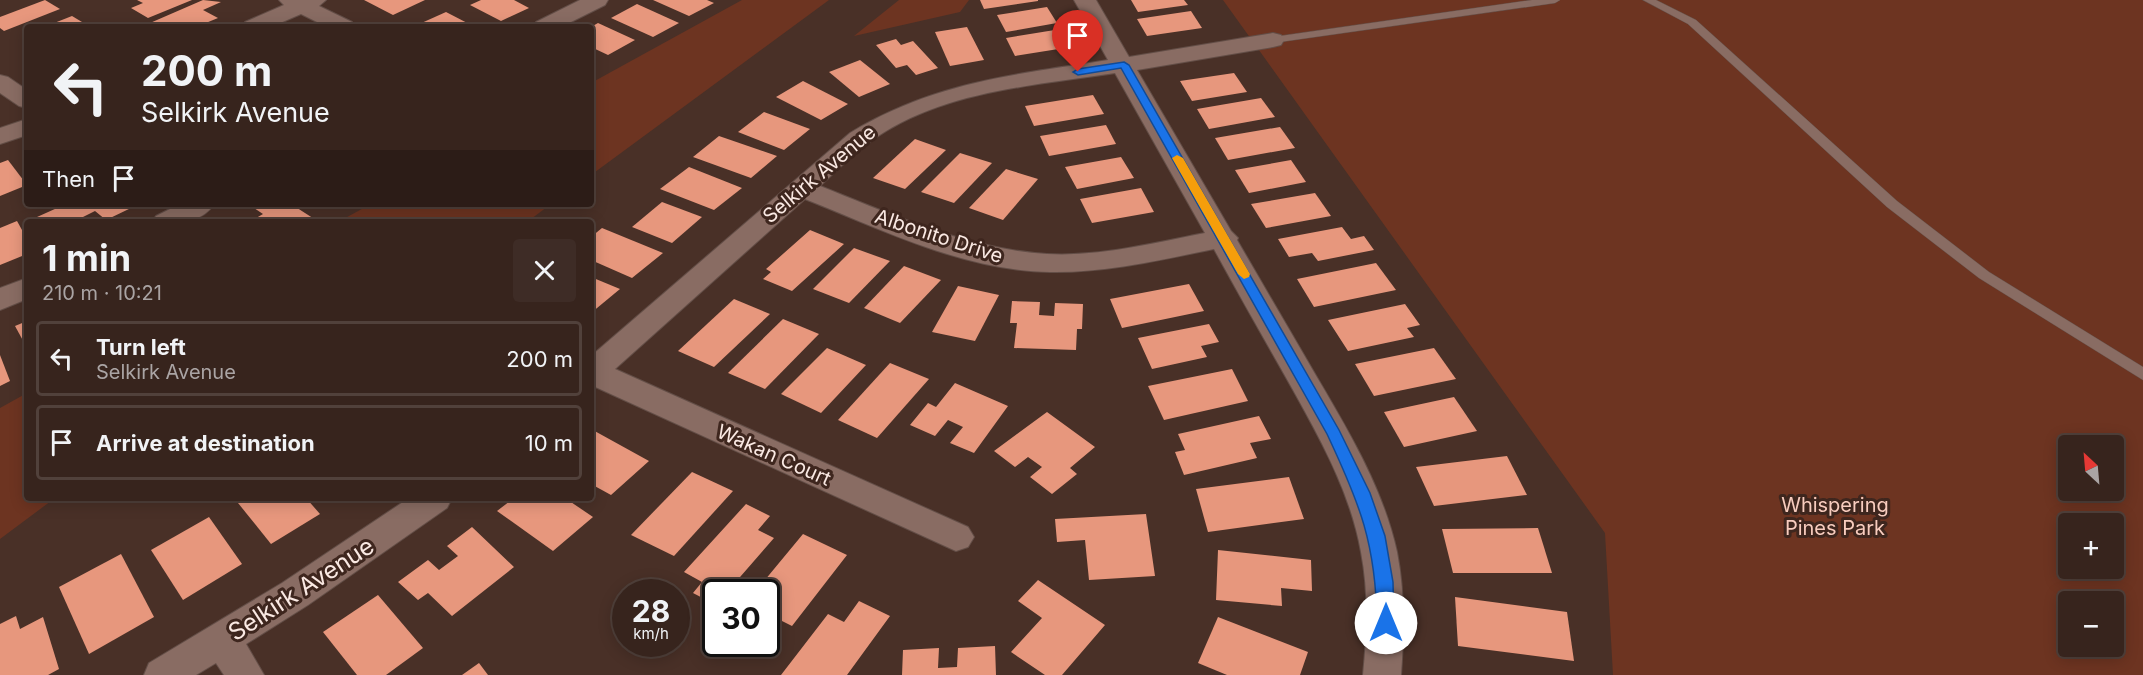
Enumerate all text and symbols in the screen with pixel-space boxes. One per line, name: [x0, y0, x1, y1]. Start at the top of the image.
pin: [1052, 10, 1103, 72]
icon: arrive: [1061, 19, 1094, 52]
text: 200 m: [141, 45, 272, 96]
icon: left: [42, 48, 120, 126]
text: Selkirk Avenue: [141, 96, 330, 129]
street label: Selkirk Avenue: [758, 120, 880, 228]
icon: arrive: [107, 162, 140, 195]
text: Then: [42, 166, 95, 192]
street label: Albonito Drive: [872, 204, 1006, 268]
text: 1 min: [42, 236, 131, 280]
button: close: [513, 239, 576, 302]
text: 210 m · 10:21: [42, 281, 162, 305]
text: Turn left: [96, 334, 186, 360]
icon: left: [45, 342, 78, 375]
text: 200 m: [506, 346, 573, 372]
text: Selkirk Avenue: [96, 360, 236, 384]
street label: Wakan Court: [713, 419, 835, 491]
icon: arrive: [45, 426, 78, 459]
text: Arrive at destination: [96, 430, 315, 456]
text: 10 m: [525, 430, 573, 456]
north arrow: [2058, 435, 2124, 501]
map controls: [2058, 435, 2124, 657]
park label: Whispering Pines Park: [1781, 493, 1889, 540]
button: +: [2058, 513, 2124, 579]
street label: Selkirk Avenue: [223, 531, 379, 647]
speed limit sign: 30: [702, 579, 780, 657]
position arrow: [1354, 591, 1418, 655]
button: −: [2058, 591, 2124, 657]
text: 28: [632, 593, 670, 629]
text: km/h: [633, 624, 669, 643]

